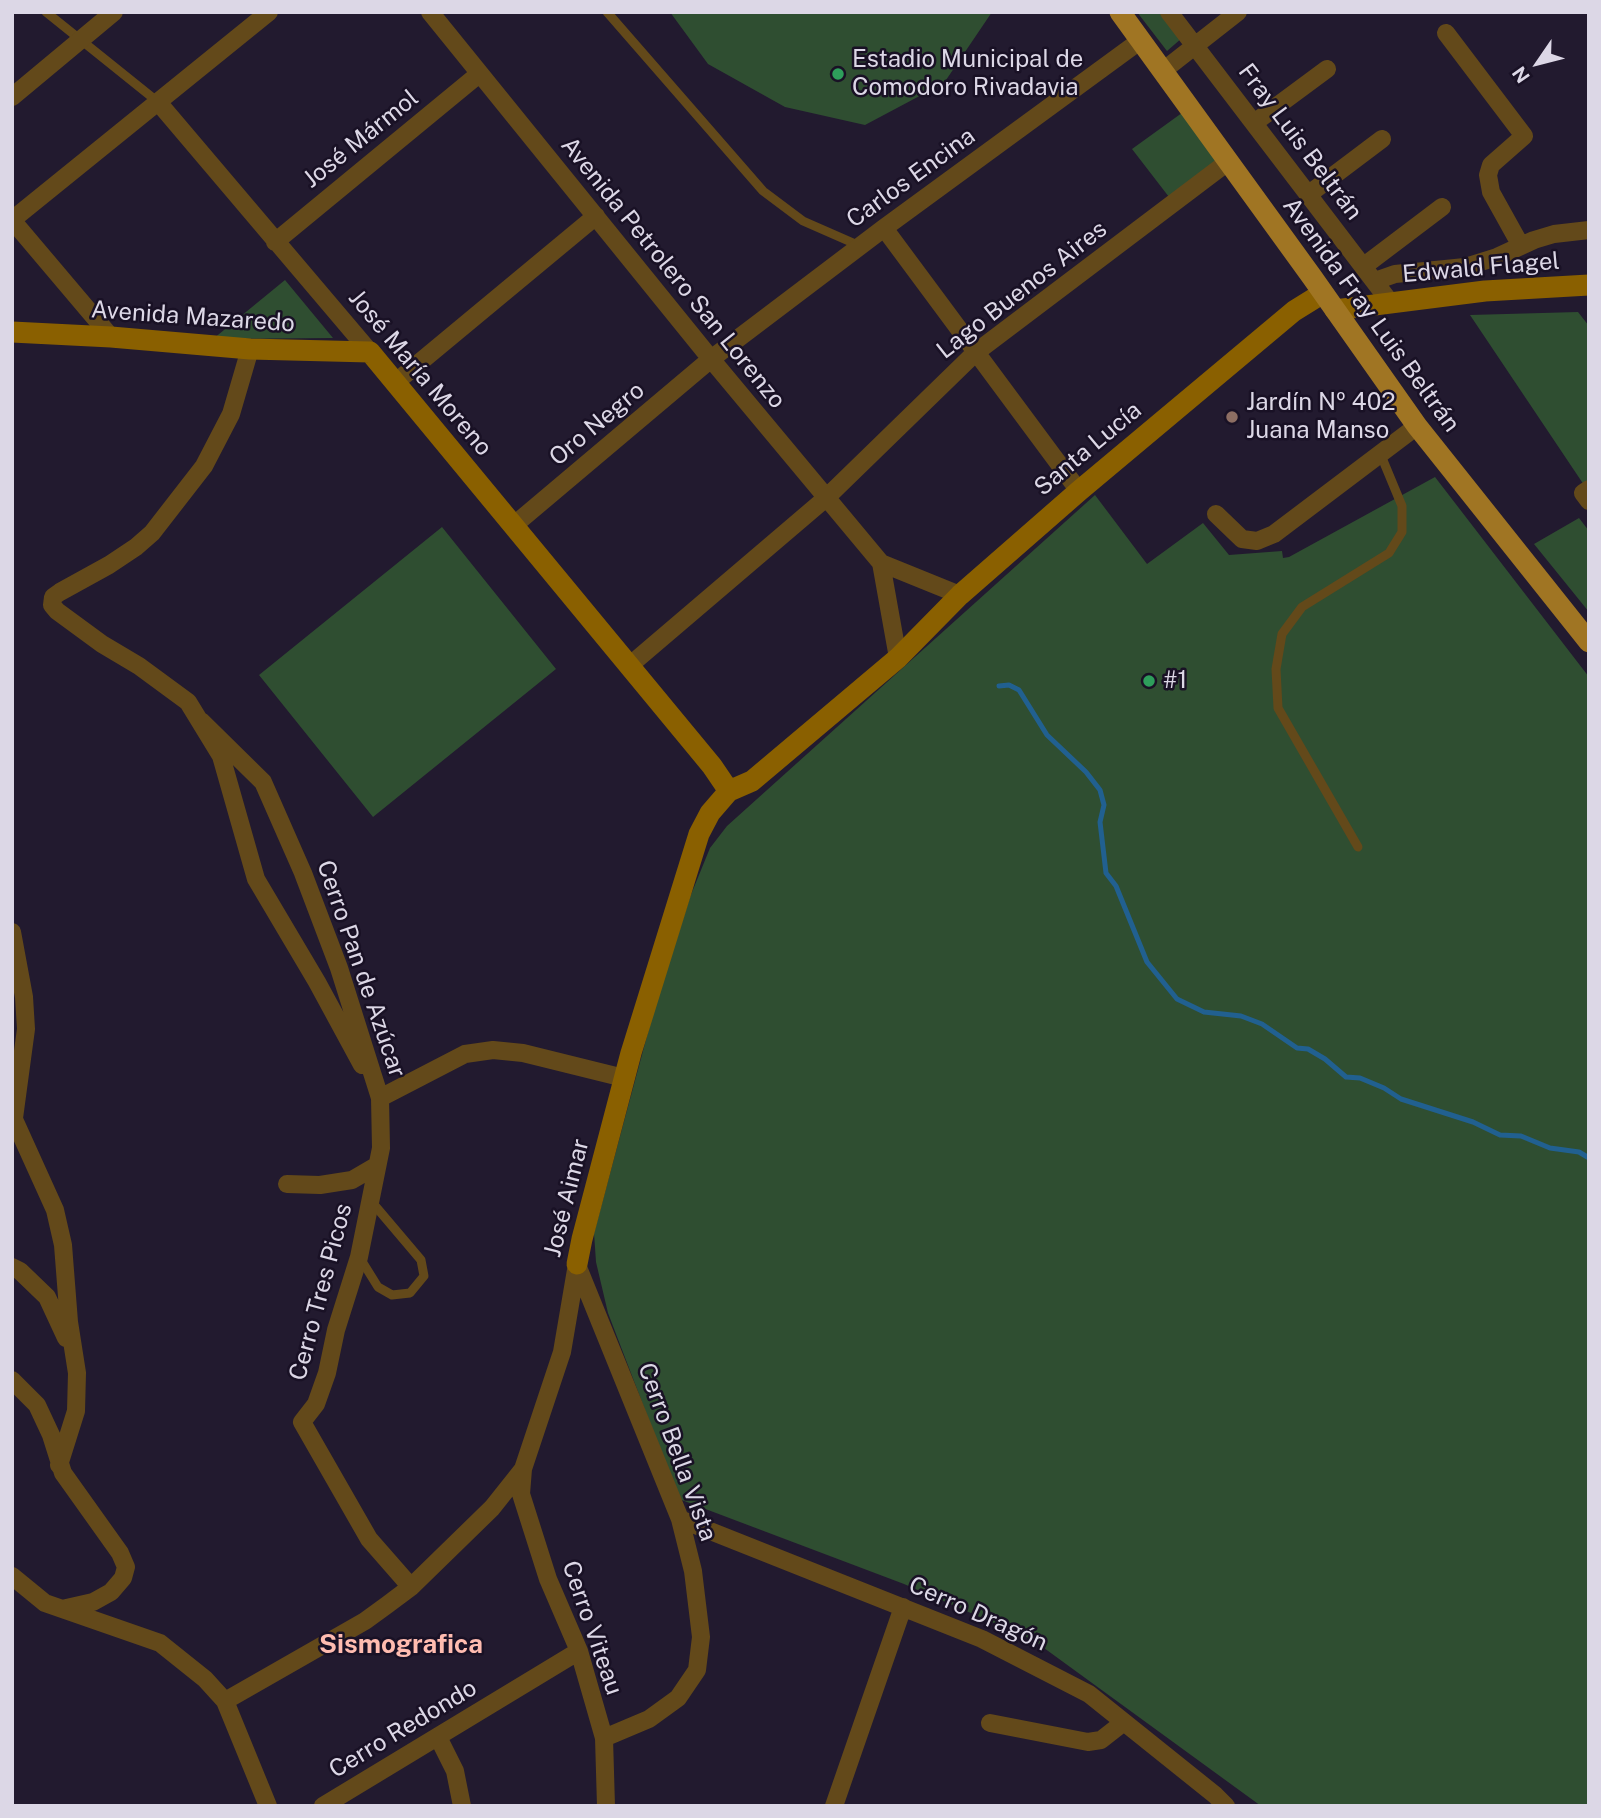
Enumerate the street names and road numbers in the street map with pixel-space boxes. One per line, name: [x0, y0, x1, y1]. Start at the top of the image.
street label: Fray Luis Beltrán: [1232, 58, 1368, 226]
street label: José Mármol: [298, 84, 424, 194]
street label: Carlos Encina: [841, 122, 981, 234]
street label: Avenida Petrolero San Lorenzo: [555, 131, 791, 415]
street label: Avenida Fray Luis Beltrán: [1276, 192, 1466, 438]
street label: Lago Buenos Aires: [931, 215, 1113, 365]
street label: Edwald Flagel: [1401, 247, 1561, 289]
street label: José María Moreno: [342, 284, 498, 462]
street label: Avenida Mazaredo: [90, 296, 296, 338]
street label: Oro Negro: [544, 376, 650, 472]
street label: Santa Lucía: [1029, 396, 1147, 502]
street label: Cerro Pan de Azúcar: [310, 857, 412, 1081]
street label: José Aimar: [538, 1136, 596, 1260]
street label: Cerro Tres Picos: [284, 1200, 358, 1384]
street label: Cerro Bella Vista: [631, 1359, 723, 1545]
street label: Cerro Viteau: [556, 1557, 628, 1699]
street label: Cerro Dragón: [904, 1571, 1052, 1657]
street label: Cerro Redondo: [324, 1674, 482, 1784]

